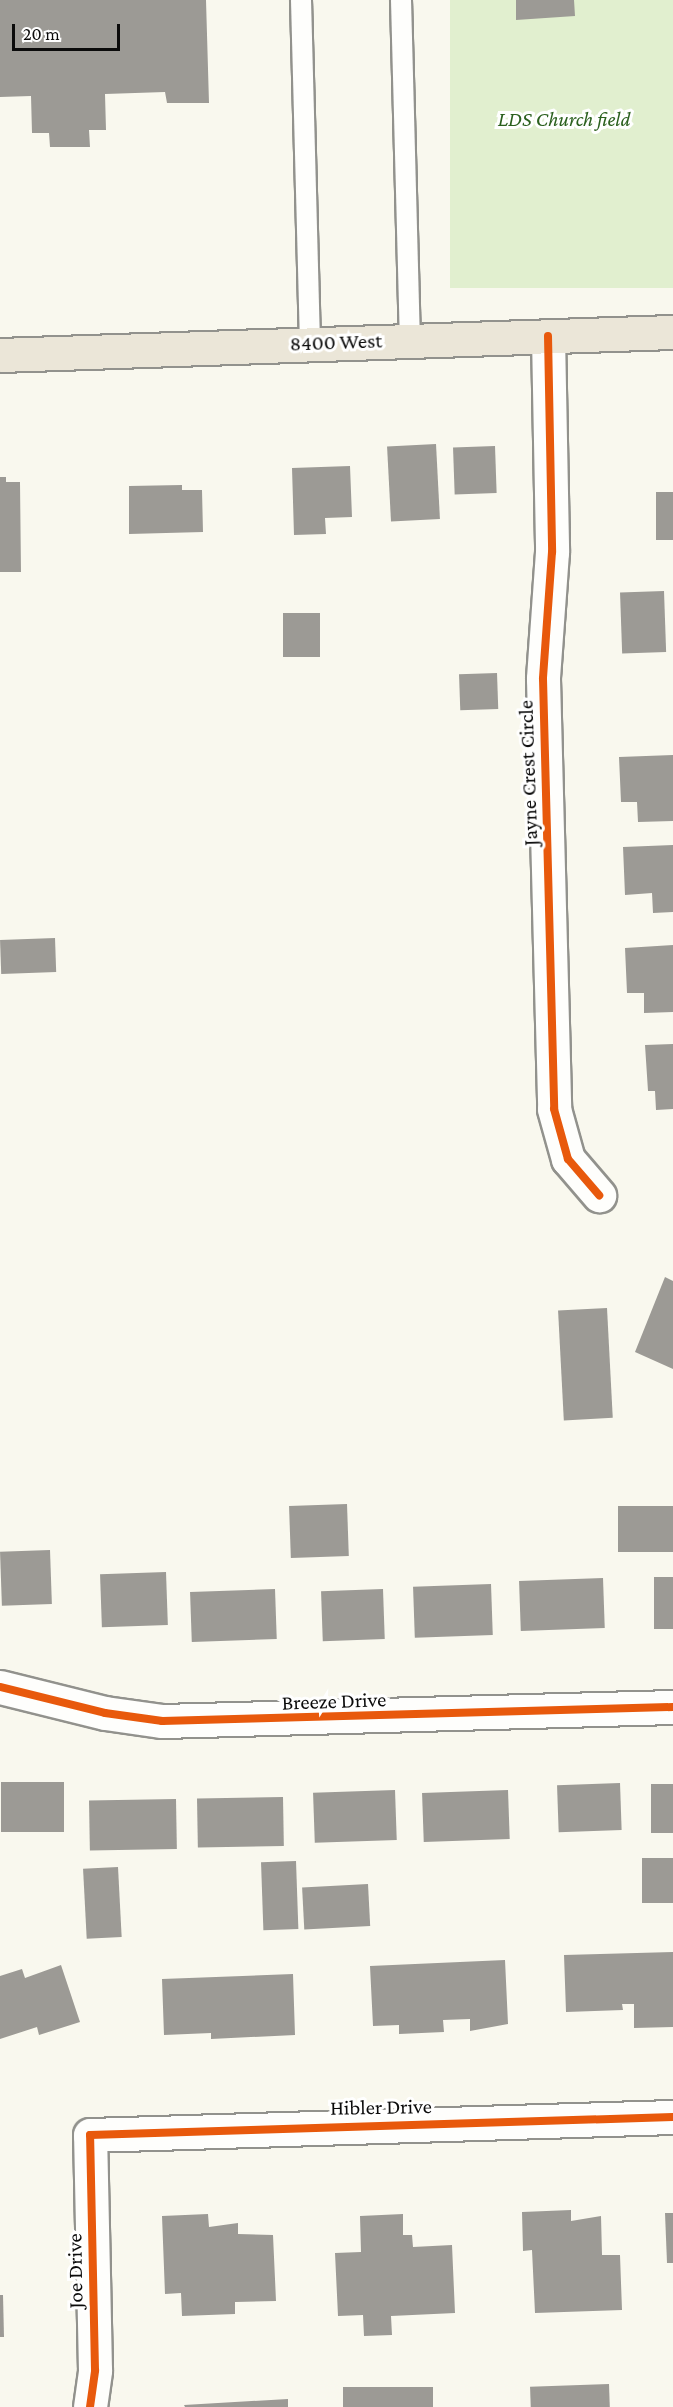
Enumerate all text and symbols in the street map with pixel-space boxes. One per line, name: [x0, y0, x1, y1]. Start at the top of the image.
scale bar: [15, 12, 123, 50]
text: 20 m: [23, 24, 60, 44]
park label: LDS Church field: [498, 106, 630, 132]
street label: 8400 West: [289, 328, 383, 356]
street label: Jayne Crest Circle: [513, 700, 543, 846]
street label: Breeze Drive: [281, 1687, 387, 1715]
street label: Hibler Drive: [330, 2094, 432, 2120]
street label: Joe Drive: [62, 2233, 88, 2309]

